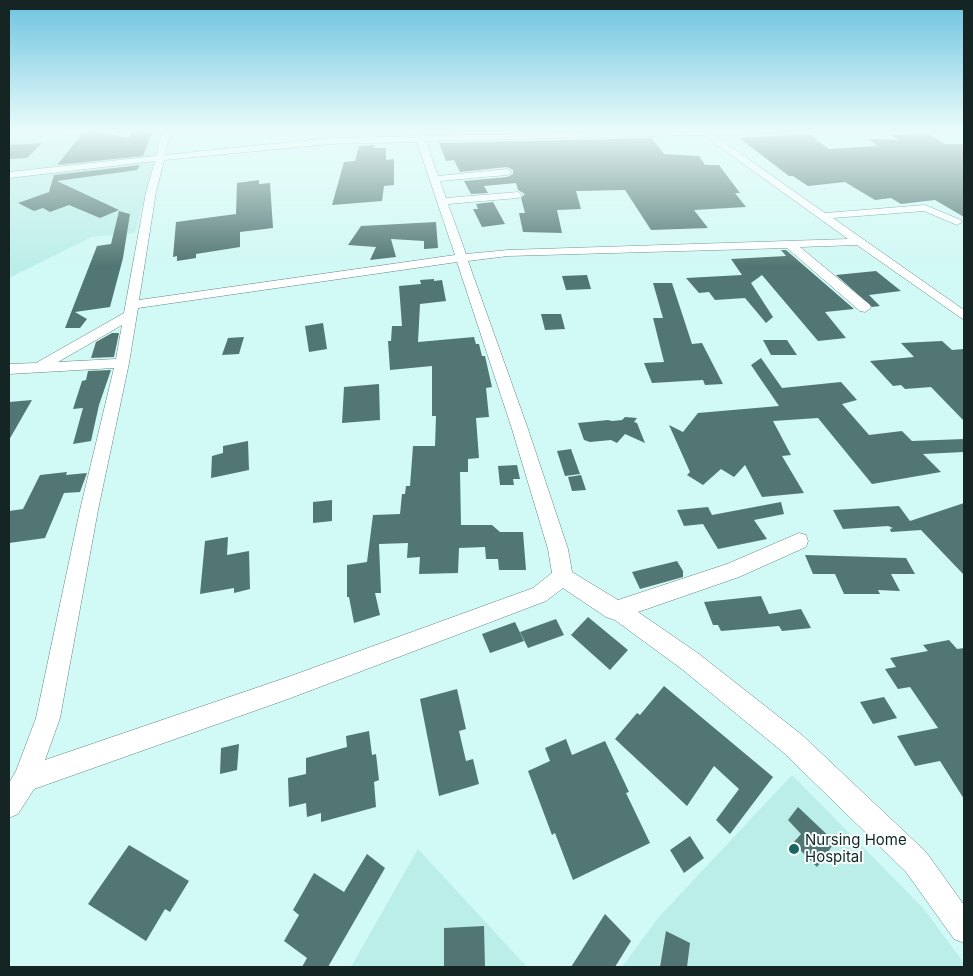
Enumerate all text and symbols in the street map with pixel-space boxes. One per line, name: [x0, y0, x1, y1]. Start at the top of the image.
place label: Nursing Home Hospital: [805, 831, 907, 866]
marker: Nursing Home Hospital: [787, 842, 801, 856]

